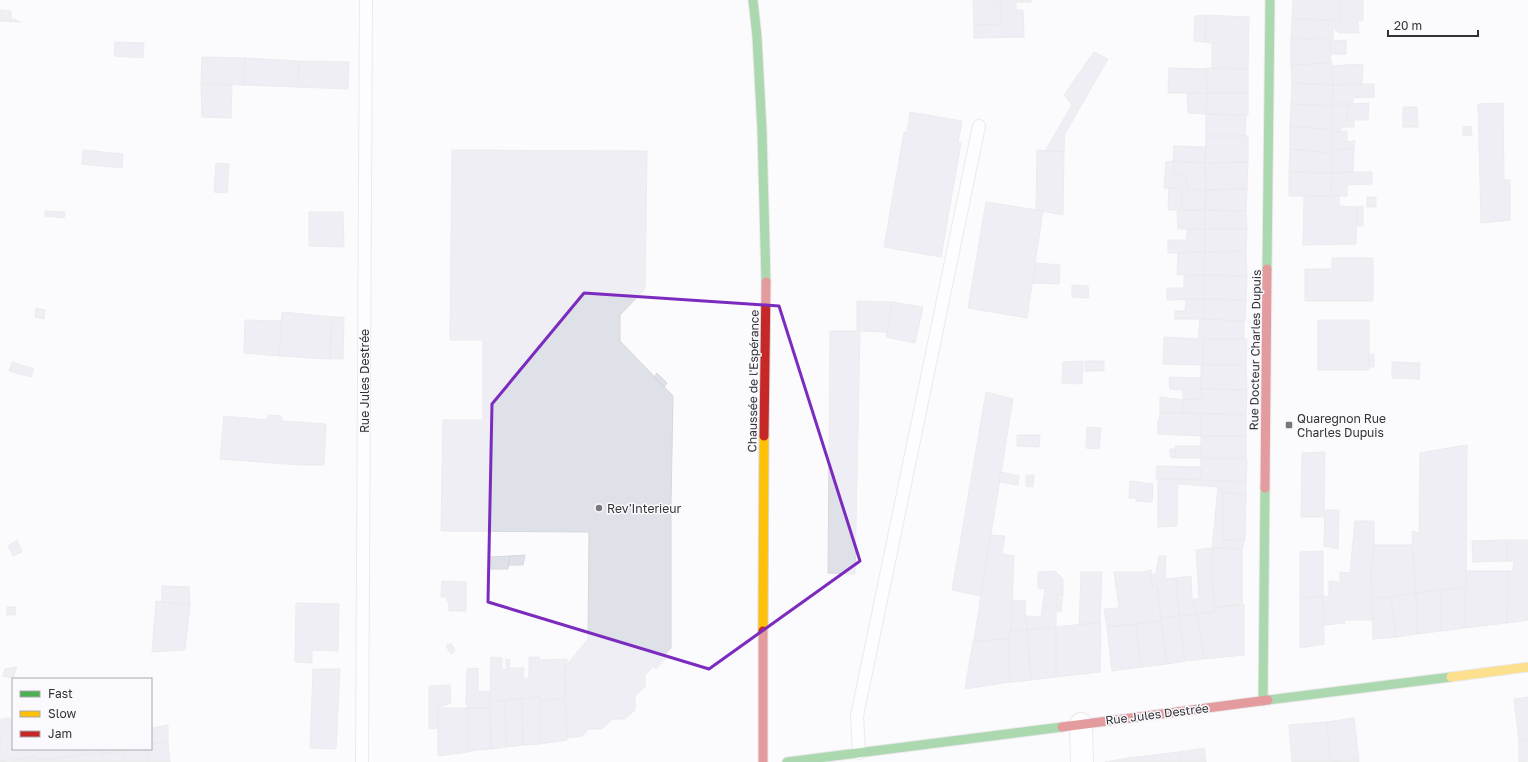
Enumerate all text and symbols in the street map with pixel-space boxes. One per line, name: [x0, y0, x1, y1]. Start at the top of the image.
scale bar: [1388, 12, 1478, 38]
text: 20 m: [1394, 18, 1422, 33]
street label: Rue Docteur Charles Dupuis: [1246, 269, 1264, 431]
street label: Chaussée de l'Espérance: [744, 309, 762, 453]
street label: Rue Jules Destrée: [357, 329, 372, 433]
place label: Quaregnon Rue Charles Dupuis: [1297, 411, 1386, 440]
marker: Quaregnon Rue Charles Dupuis: [1284, 420, 1294, 430]
place label: Rev'Interieur: [607, 501, 682, 516]
marker: Rev'Interieur: [594, 503, 604, 513]
legend: [12, 678, 152, 750]
text: Fast: [48, 686, 73, 701]
street label: Rue Jules Destrée: [1104, 700, 1210, 728]
text: Slow: [48, 706, 76, 721]
text: Jam: [48, 726, 72, 741]

